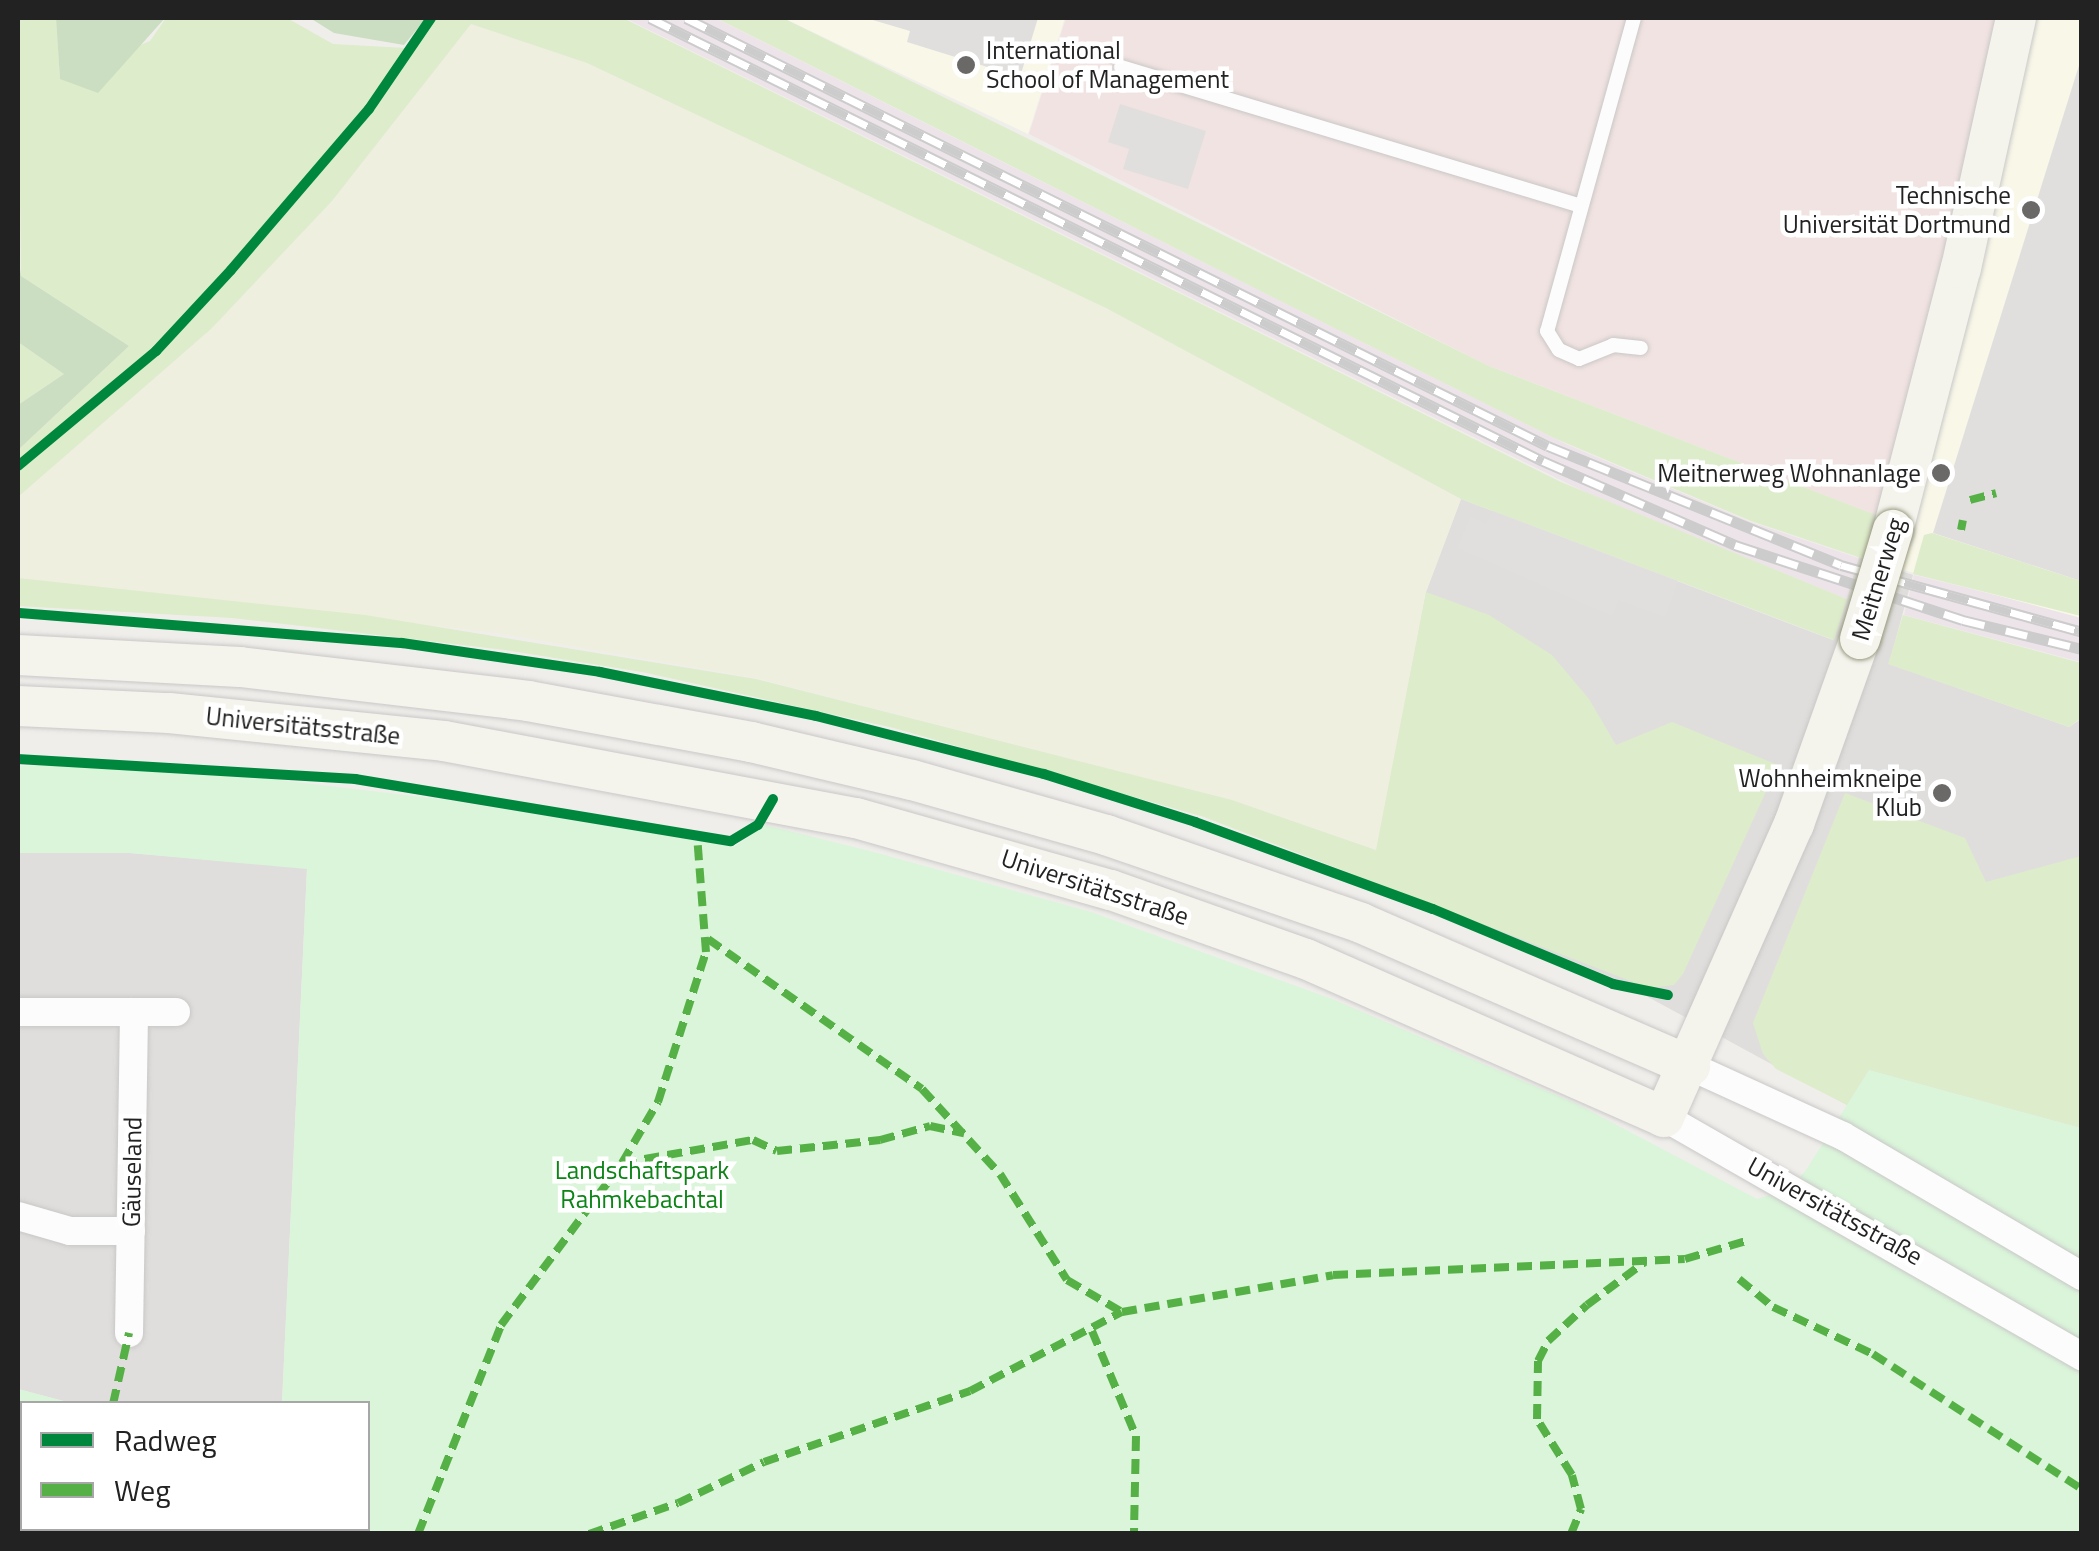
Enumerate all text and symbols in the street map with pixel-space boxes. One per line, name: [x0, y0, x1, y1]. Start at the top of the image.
place label: International School of Management: [986, 36, 1229, 95]
marker: International School of Management: [955, 54, 977, 76]
place label: Technische Universität Dortmund: [1783, 181, 2011, 240]
marker: Technische Universität Dortmund: [2020, 199, 2042, 221]
place label: Meitnerweg Wohnanlage: [1657, 458, 1921, 488]
marker: Meitnerweg Wohnanlage: [1930, 462, 1952, 484]
street label: Meitnerweg: [1845, 514, 1911, 644]
street label: Universitätsstraße: [204, 701, 402, 751]
place label: Wohnheimkneipe Klub: [1739, 764, 1922, 823]
marker: Wohnheimkneipe Klub: [1931, 782, 1953, 804]
street label: Universitätsstraße: [997, 843, 1193, 931]
street label: Gäuseland: [116, 1117, 148, 1227]
street label: Universitätsstraße: [1742, 1151, 1928, 1271]
park label: Landschaftspark Rahmkebachtal: [555, 1156, 729, 1215]
legend: [20, 1401, 370, 1531]
text: Radweg: [114, 1417, 217, 1463]
text: Weg: [114, 1467, 171, 1513]

